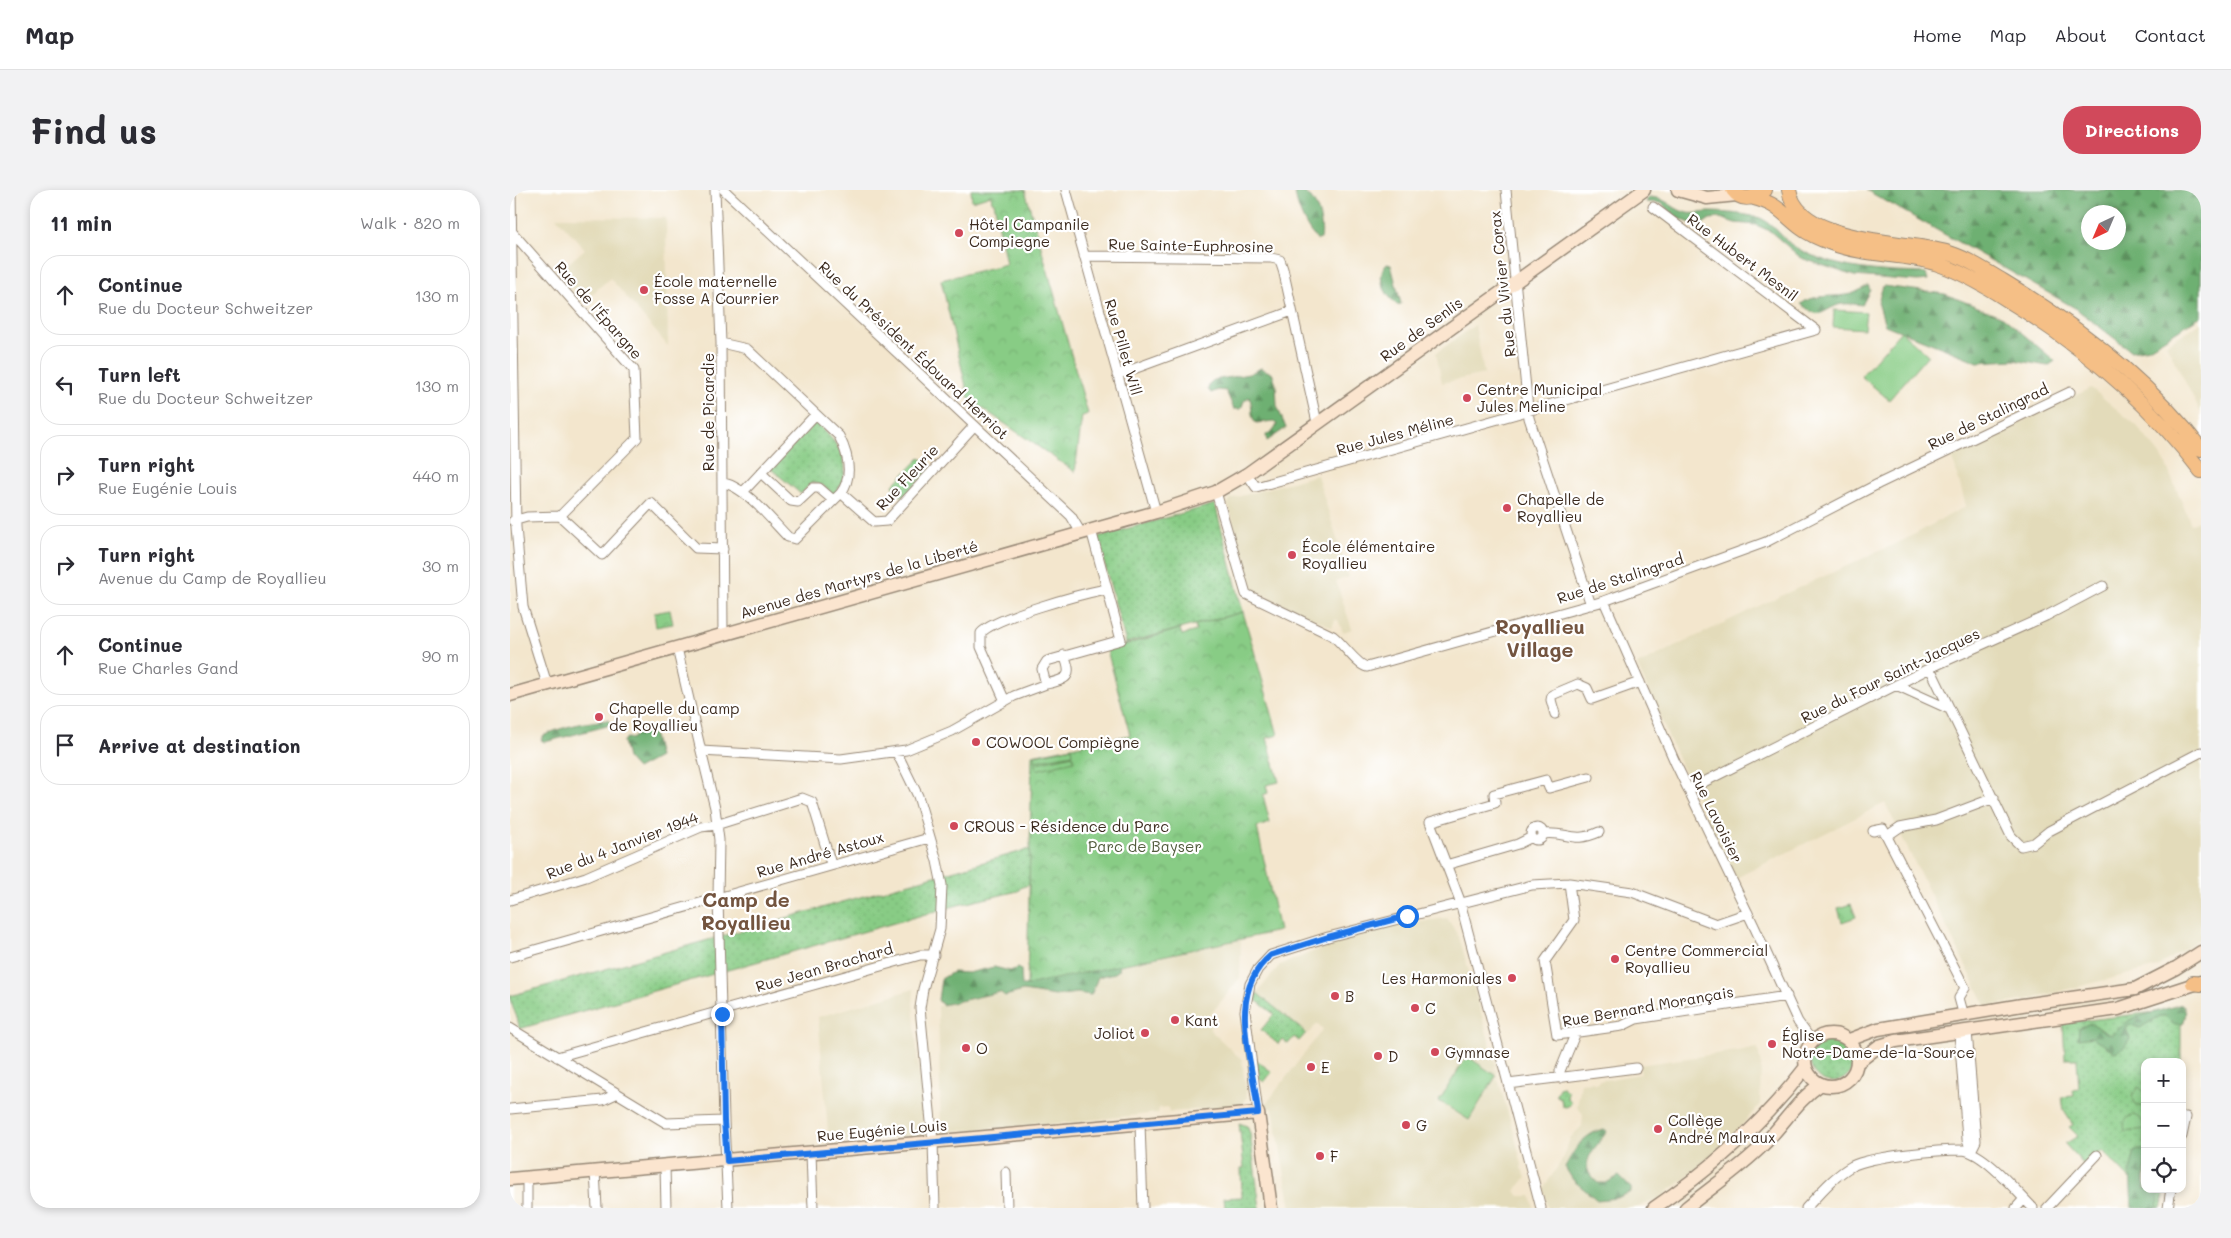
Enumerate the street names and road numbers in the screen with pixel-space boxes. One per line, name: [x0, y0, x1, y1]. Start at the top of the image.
street label: Rue Hubert Mesnil: [1684, 209, 1802, 305]
street label: Rue du Vivier Corax: [1484, 210, 1520, 358]
street label: Rue Sainte-Euphrosine: [1108, 234, 1274, 256]
street label: Rue de l'Épargne: [551, 257, 647, 363]
street label: Rue du Président Édouard Herriot: [815, 257, 1013, 443]
street label: Rue de Senlis: [1376, 292, 1466, 366]
street label: Rue Pillet Will: [1101, 297, 1147, 397]
street label: Rue de Picardie: [698, 353, 718, 471]
street label: Rue de Stalingrad: [1924, 378, 2052, 454]
street label: Rue Jules Méline: [1334, 409, 1456, 459]
street label: Rue Fleurie: [871, 440, 943, 514]
street label: Avenue des Martyrs de la Liberté: [738, 535, 980, 623]
street label: Rue de Stalingrad: [1554, 548, 1686, 608]
street label: Rue du Four Saint-Jacques: [1797, 623, 1983, 727]
street label: Rue Lavoisier: [1686, 768, 1748, 866]
street label: Rue du 4 Janvier 1944: [543, 807, 701, 883]
street label: Rue André Astoux: [754, 826, 886, 882]
street label: Rue Jean Brachard: [753, 938, 895, 996]
street label: Rue Bernard Morançais: [1561, 981, 1735, 1031]
street label: Rue Eugénie Louis: [816, 1114, 948, 1146]

